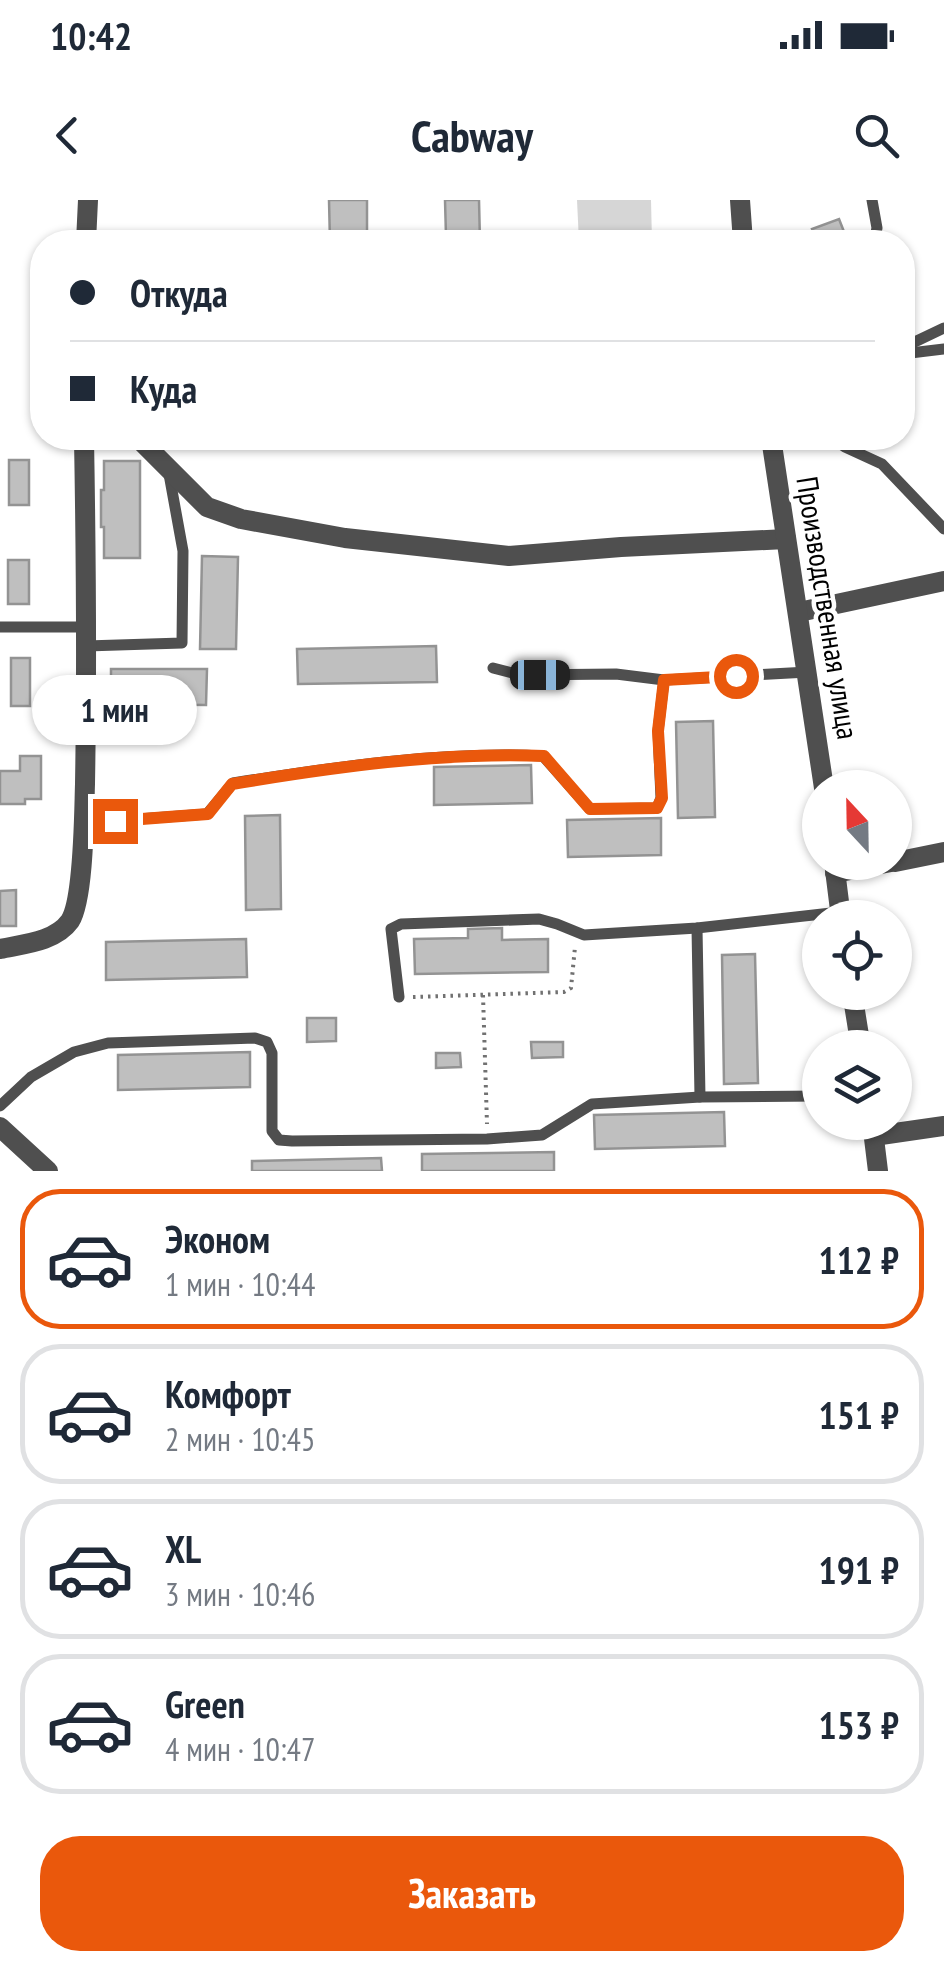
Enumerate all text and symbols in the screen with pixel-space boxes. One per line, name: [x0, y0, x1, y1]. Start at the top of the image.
text: 10:42: [50, 11, 132, 60]
text: Cabway: [411, 106, 533, 164]
icon: back: [40, 108, 95, 163]
icon: search: [849, 108, 904, 163]
text: Откуда: [130, 268, 228, 317]
text: Куда: [130, 364, 197, 413]
street label: Производственная улица: [788, 474, 869, 742]
route start: [714, 654, 759, 699]
car: [510, 660, 570, 690]
callout: 1 мин: [32, 676, 198, 746]
text: 1 мин: [80, 689, 149, 731]
north arrow: [802, 770, 912, 880]
map controls: [802, 770, 912, 1140]
route end: [93, 799, 138, 844]
button: locate: [802, 900, 912, 1010]
button: layers: [802, 1030, 912, 1140]
icon: car: [45, 1214, 135, 1304]
text: Эконом: [165, 1214, 270, 1263]
text: 112 ₽: [819, 1235, 899, 1284]
text: 1 мин · 10:44: [165, 1263, 315, 1305]
icon: car: [45, 1369, 135, 1459]
text: Комфорт: [165, 1369, 291, 1418]
text: 151 ₽: [819, 1390, 899, 1439]
text: 2 мин · 10:45: [165, 1418, 315, 1460]
icon: car: [45, 1524, 135, 1614]
text: XL: [165, 1524, 201, 1573]
text: 191 ₽: [819, 1545, 899, 1594]
text: 3 мин · 10:46: [165, 1573, 315, 1615]
icon: car: [45, 1679, 135, 1769]
text: Green: [165, 1679, 245, 1728]
text: 153 ₽: [819, 1700, 899, 1749]
text: 4 мин · 10:47: [165, 1728, 315, 1770]
button: Заказать: [40, 1836, 904, 1951]

